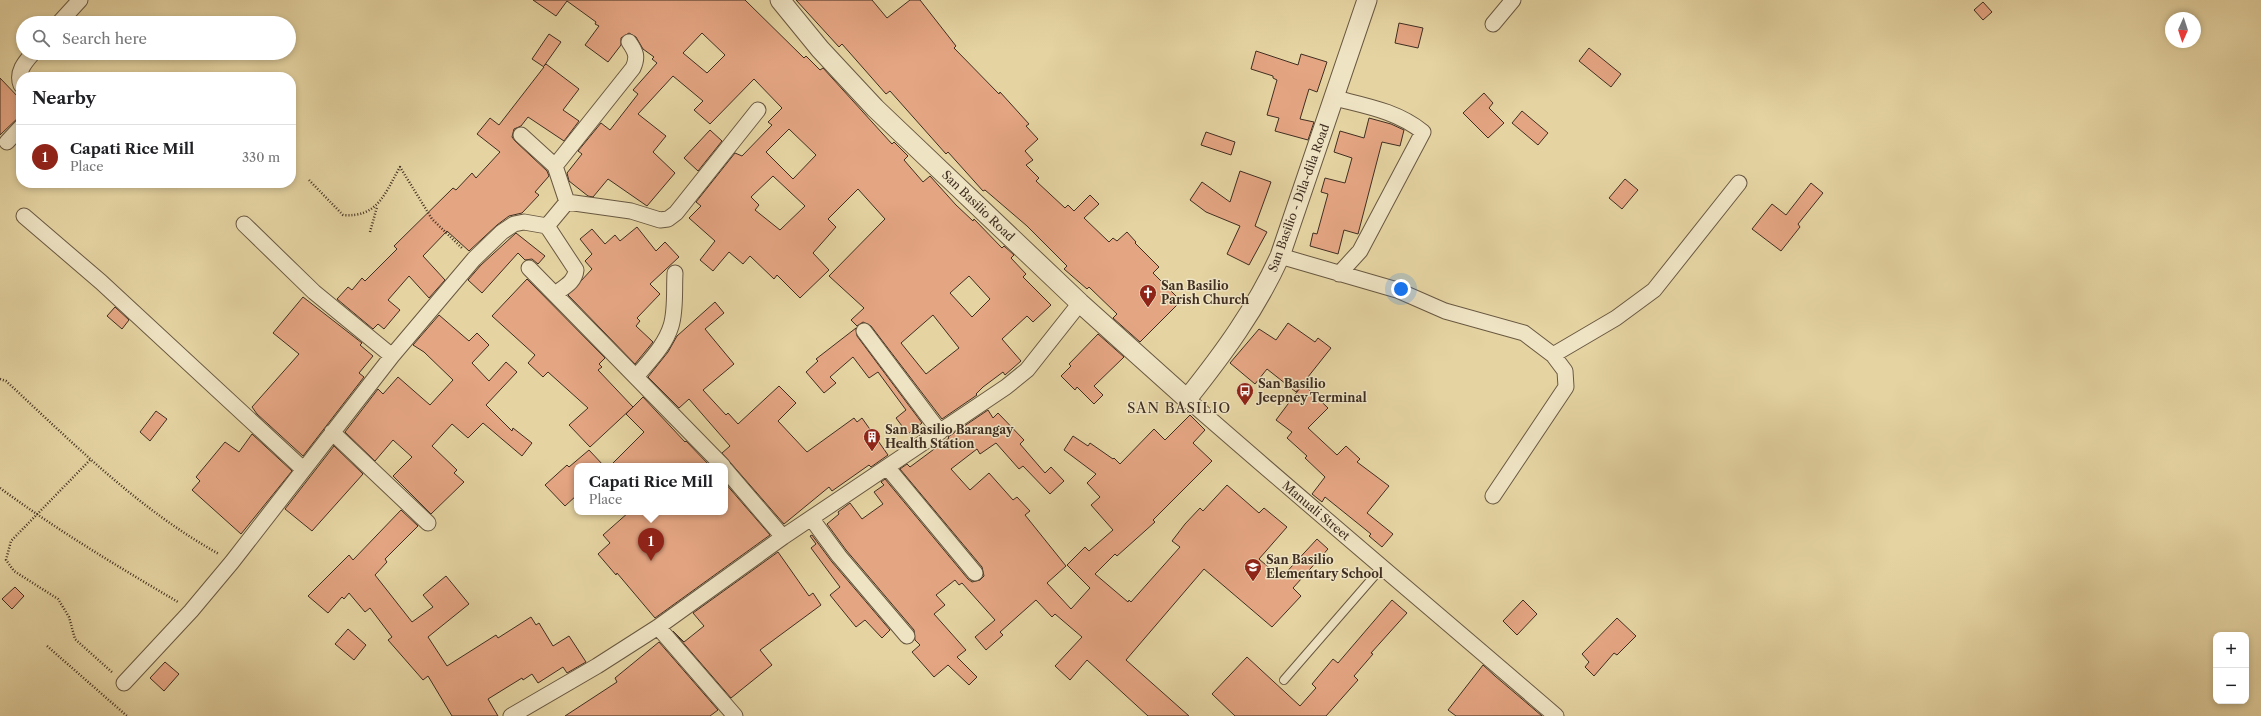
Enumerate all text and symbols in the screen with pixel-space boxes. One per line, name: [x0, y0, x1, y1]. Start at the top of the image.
north arrow: [2165, 12, 2201, 48]
search box: [16, 16, 296, 60]
icon: search: [30, 27, 52, 49]
text: Search here: [62, 29, 147, 48]
text: Nearby: [32, 88, 96, 108]
street label: San Basilio - Dila-dila Road: [1265, 121, 1333, 274]
text: Capati Rice Mill: [70, 139, 194, 158]
text: 1: [42, 149, 48, 165]
text: 330 m: [242, 149, 280, 165]
text: Place: [70, 158, 103, 174]
street label: San Basilio Road: [939, 167, 1018, 245]
place label: San Basilio Parish Church: [1161, 278, 1250, 307]
your location: [1391, 279, 1411, 299]
church icon: San Basilio Parish Church: [1138, 283, 1158, 308]
place label: San Basilio Jeepney Terminal: [1256, 376, 1367, 405]
bus stop icon: San Basilio Jeepney Terminal: [1235, 381, 1255, 406]
district label: SAN BASILIO: [1127, 399, 1231, 417]
place label: San Basilio Barangay Health Station: [885, 422, 1014, 451]
building icon: San Basilio Barangay Health Station: [862, 427, 882, 452]
popup: [574, 463, 728, 515]
text: Capati Rice Mill: [589, 472, 713, 491]
street label: Manuali Street: [1279, 478, 1354, 544]
text: Place: [589, 491, 622, 507]
pin: 1: [638, 528, 664, 561]
place label: San Basilio Elementary School: [1266, 552, 1383, 581]
school or university icon: San Basilio Elementary School: [1243, 557, 1263, 582]
map controls: [2213, 632, 2249, 704]
button: +: [2213, 632, 2249, 668]
button: −: [2213, 668, 2249, 704]

